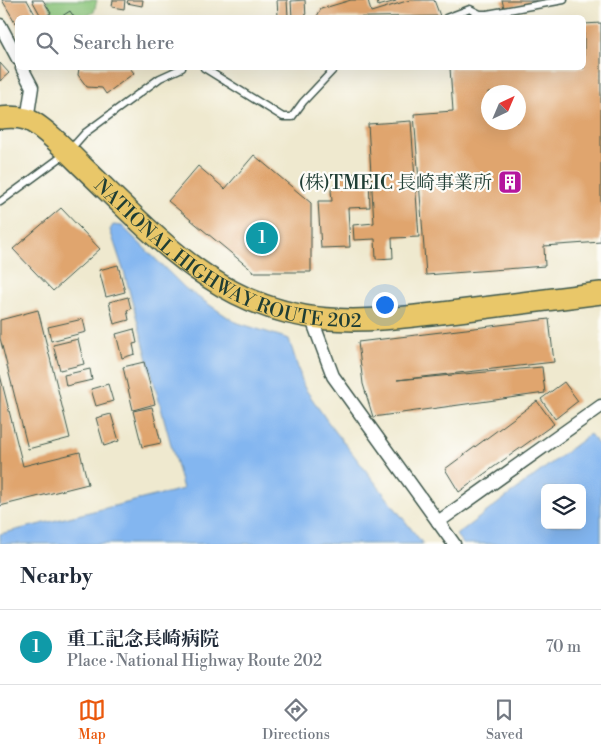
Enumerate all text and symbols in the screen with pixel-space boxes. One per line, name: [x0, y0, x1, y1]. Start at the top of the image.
search box: [15, 15, 586, 70]
icon: search: [33, 29, 61, 57]
text: Search here: [73, 31, 174, 55]
north arrow: [481, 85, 526, 130]
building icon: (株)TMEIC 長崎事業所: [497, 169, 523, 195]
place label: (株)TMEIC 長崎事業所: [299, 171, 492, 195]
street label: NATIONAL HIGHWAY ROUTE 202: [89, 174, 362, 333]
pin: 1: [246, 219, 278, 257]
your location: [372, 292, 398, 318]
map controls: [541, 484, 586, 529]
button: layers: [541, 484, 586, 529]
text: Nearby: [20, 564, 93, 590]
text: 重工記念長崎病院: [67, 627, 219, 651]
text: 1: [32, 637, 40, 657]
text: 70 m: [545, 637, 581, 657]
text: Place · National Highway Route 202: [67, 651, 322, 671]
tab: Map: [78, 696, 106, 744]
tab: Directions: [262, 696, 330, 744]
tab: Saved: [486, 696, 523, 744]

